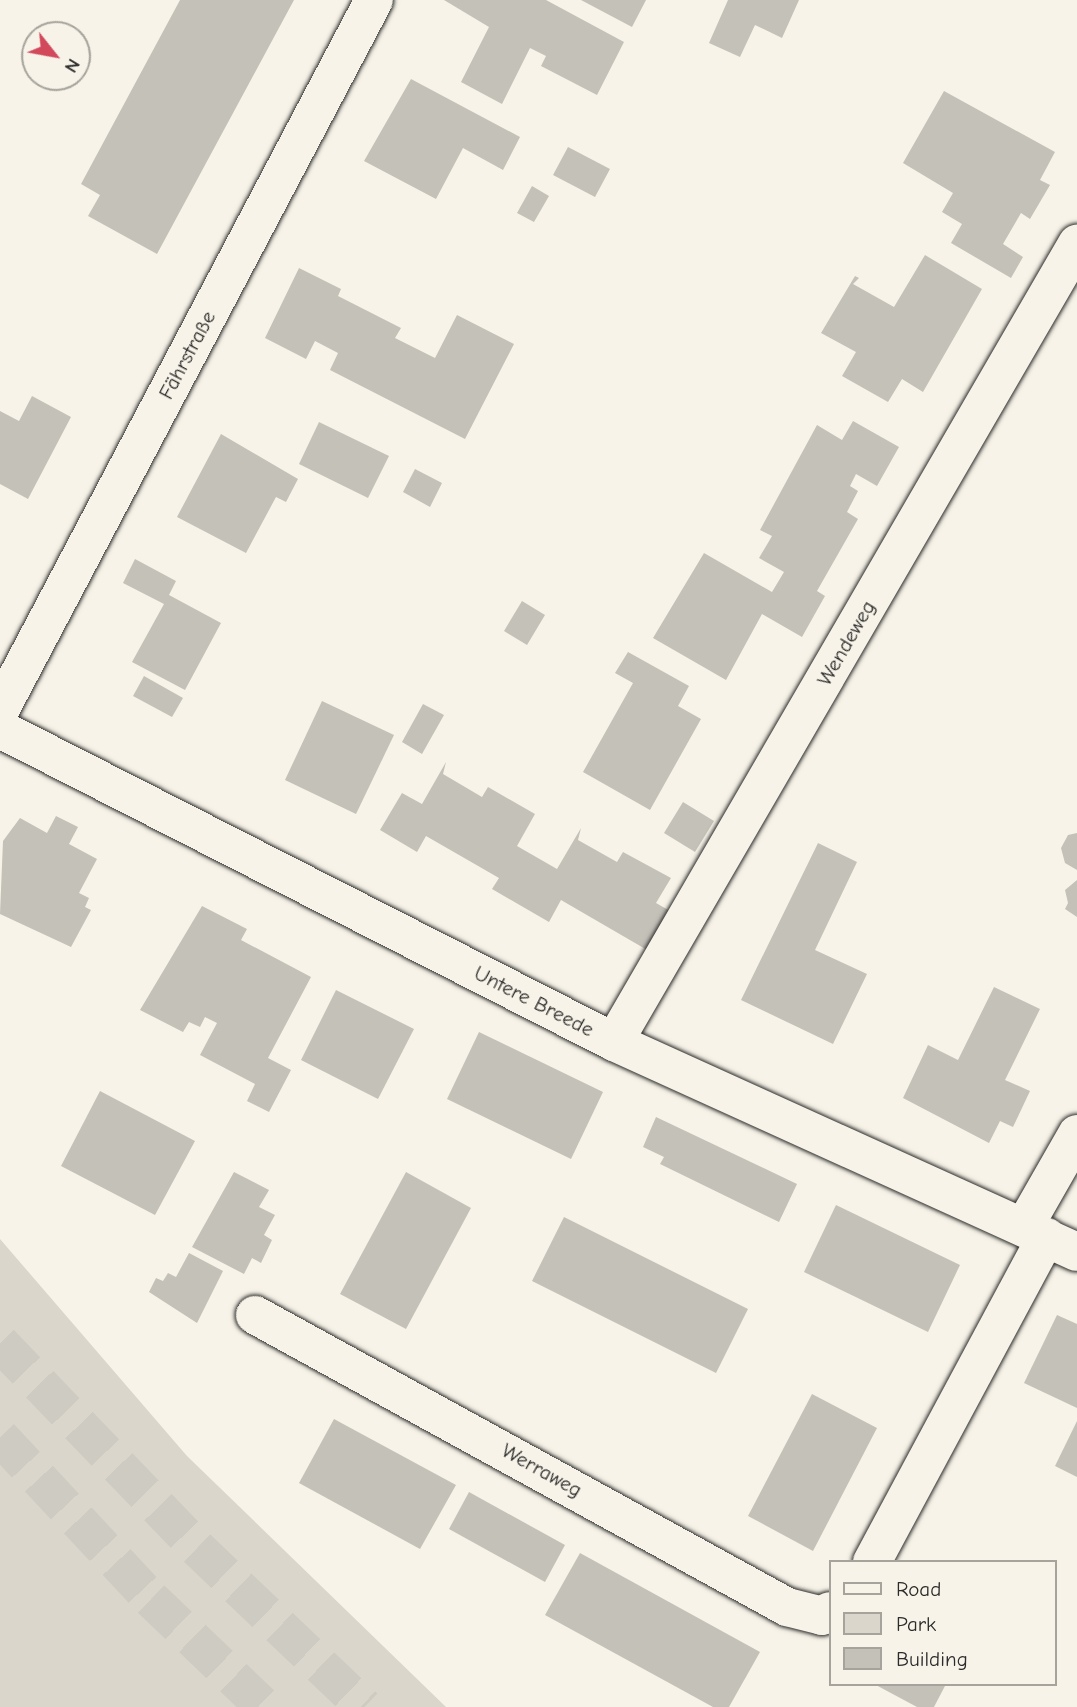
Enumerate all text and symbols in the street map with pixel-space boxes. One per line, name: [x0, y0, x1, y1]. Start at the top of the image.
north arrow: [21, 21, 91, 91]
text: N: [60, 55, 85, 77]
street label: Fährstraße: [153, 307, 221, 403]
street label: Wendeweg: [811, 596, 881, 690]
street label: Untere Breede: [470, 960, 598, 1042]
street label: Werraweg: [497, 1438, 587, 1502]
legend: [828, 1560, 1056, 1686]
text: Road: [896, 1577, 941, 1601]
text: Park: [896, 1612, 936, 1636]
text: Building: [896, 1647, 968, 1671]

